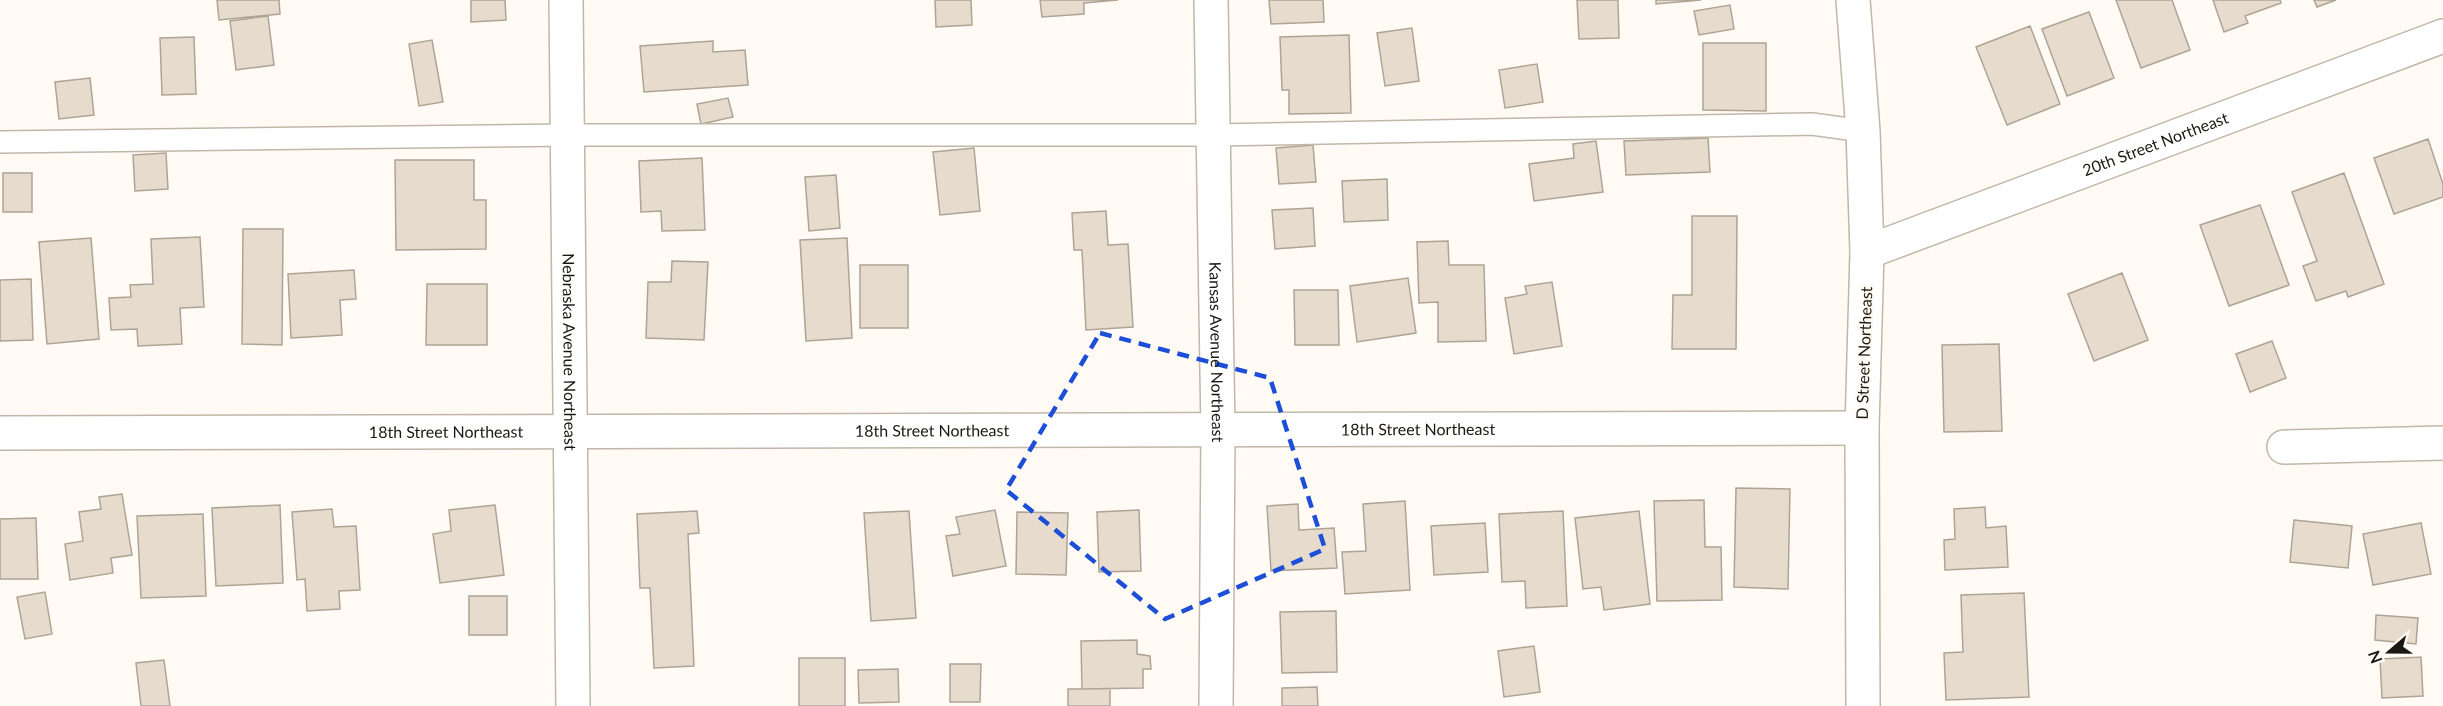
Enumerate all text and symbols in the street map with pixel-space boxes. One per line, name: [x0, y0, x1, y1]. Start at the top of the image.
street label: 20th Street Northeast: [2080, 107, 2231, 179]
street label: Nebraska Avenue Northeast: [560, 253, 580, 451]
street label: Kansas Avenue Northeast: [1206, 261, 1228, 443]
street label: D Street Northeast: [1852, 286, 1875, 420]
street label: 18th Street Northeast: [1341, 419, 1495, 438]
street label: 18th Street Northeast: [855, 420, 1009, 440]
street label: 18th Street Northeast: [369, 422, 523, 441]
north arrow: [2359, 622, 2419, 682]
text: N: [2363, 648, 2385, 666]

